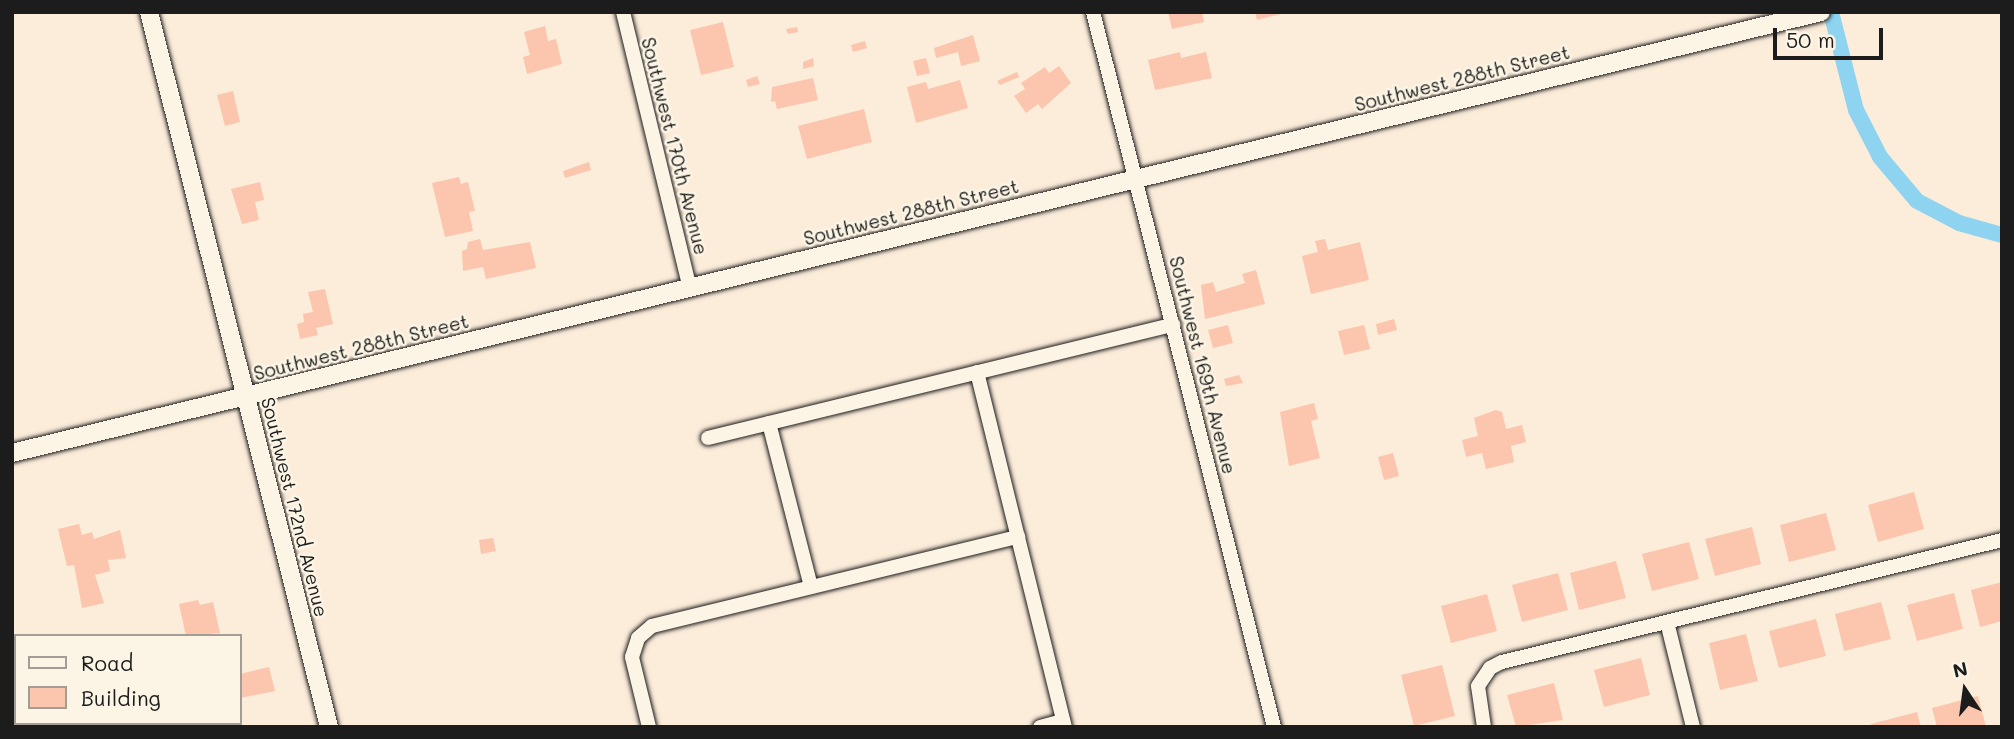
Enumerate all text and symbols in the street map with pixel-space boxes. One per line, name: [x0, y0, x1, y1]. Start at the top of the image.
scale bar: [1776, 14, 1886, 58]
text: 50 m: [1786, 26, 1835, 53]
street label: Southwest 170th Avenue: [637, 35, 713, 257]
street label: Southwest 288th Street: [1352, 40, 1572, 116]
street label: Southwest 288th Street: [801, 174, 1021, 250]
street label: Southwest 169th Avenue: [1165, 254, 1241, 476]
street label: Southwest 288th Street: [251, 309, 471, 385]
street label: Southwest 172nd Avenue: [257, 395, 333, 619]
legend: [14, 634, 242, 725]
text: Road: [81, 649, 133, 676]
north arrow: [1930, 655, 2000, 725]
text: N: [1950, 655, 1970, 683]
text: Building: [81, 684, 161, 711]

